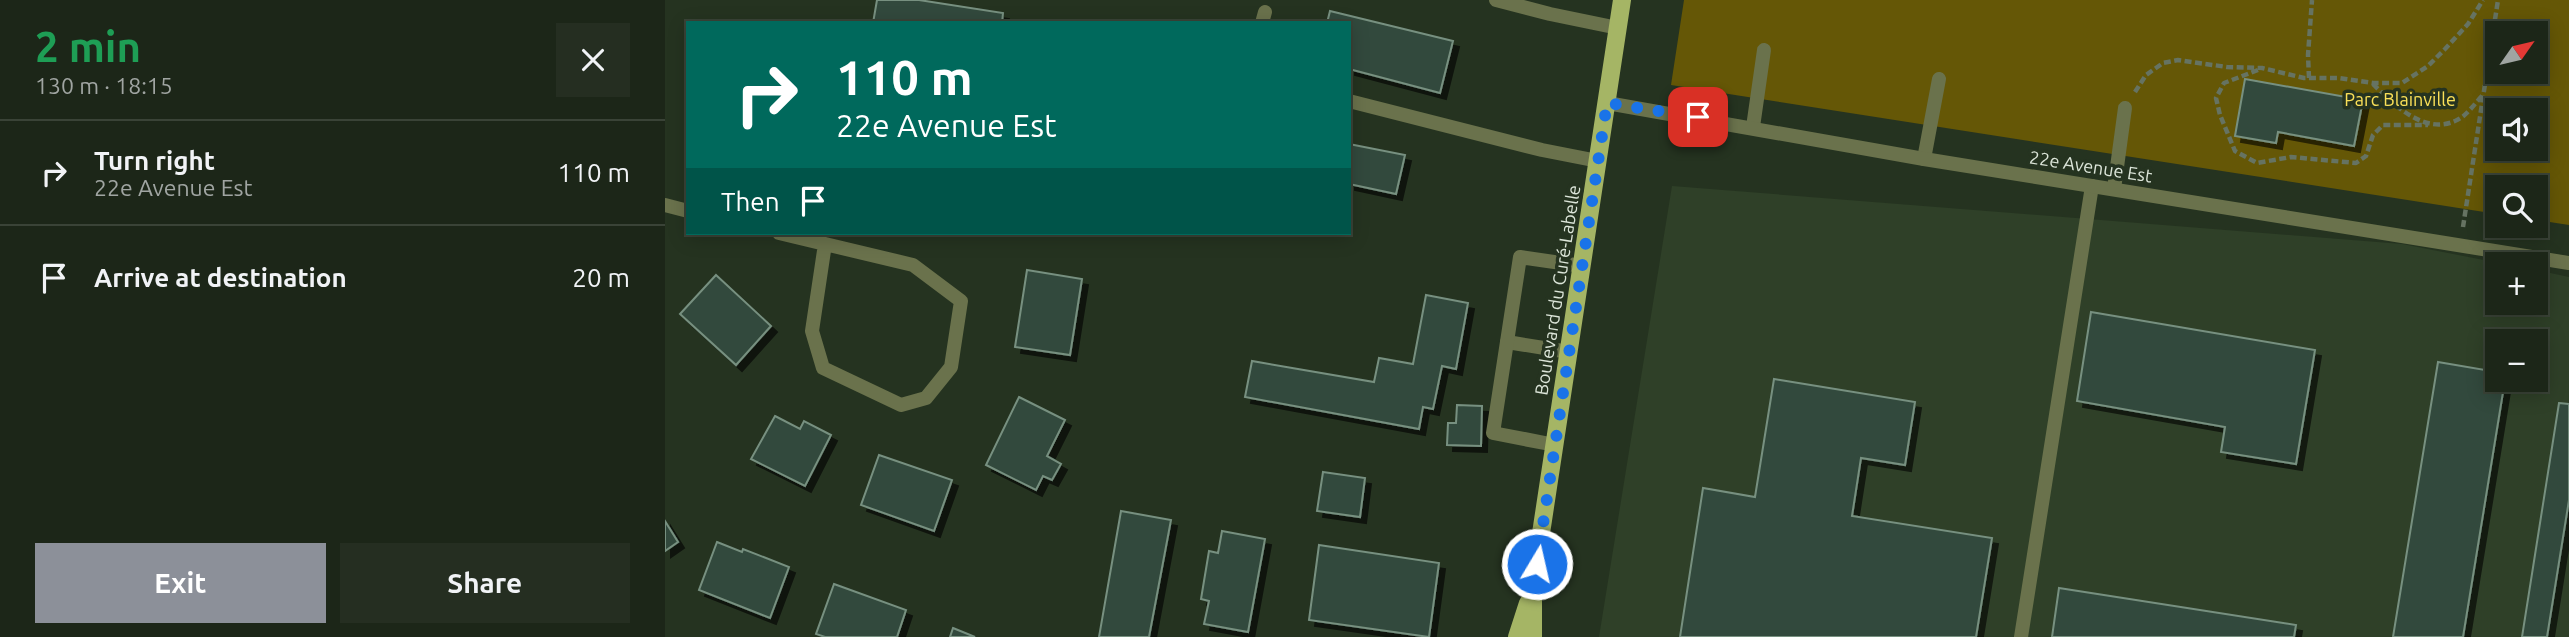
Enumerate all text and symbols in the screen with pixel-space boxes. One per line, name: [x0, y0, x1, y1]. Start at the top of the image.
north arrow: [2485, 21, 2548, 84]
map controls: [2485, 21, 2548, 392]
text: 2 min: [35, 23, 141, 70]
button: close: [556, 23, 630, 97]
icon: right: [721, 49, 812, 140]
text: 110 m: [836, 49, 973, 104]
text: 130 m · 18:15: [35, 73, 173, 98]
pin: [1668, 87, 1728, 147]
park label: Parc Blainville: [2344, 89, 2456, 109]
icon: arrive: [1679, 98, 1717, 136]
button: sound: [2485, 98, 2548, 161]
text: 22e Avenue Est: [836, 107, 1057, 143]
text: Turn right: [94, 146, 215, 175]
street label: 22e Avenue Est: [2028, 146, 2154, 186]
icon: right: [35, 154, 73, 192]
text: 110 m: [558, 158, 630, 187]
text: 22e Avenue Est: [94, 175, 253, 200]
button: search: [2485, 175, 2548, 238]
icon: arrive: [794, 182, 832, 220]
street label: Boulevard du Curé-Labelle: [1530, 183, 1584, 397]
text: Then: [721, 187, 780, 216]
button: +: [2485, 252, 2548, 315]
icon: arrive: [35, 259, 73, 297]
text: Arrive at destination: [94, 263, 347, 292]
text: 20 m: [572, 263, 630, 292]
button: −: [2485, 329, 2548, 392]
position arrow: [1500, 527, 1574, 601]
button: Exit: [35, 543, 326, 623]
button: Share: [340, 543, 630, 623]

